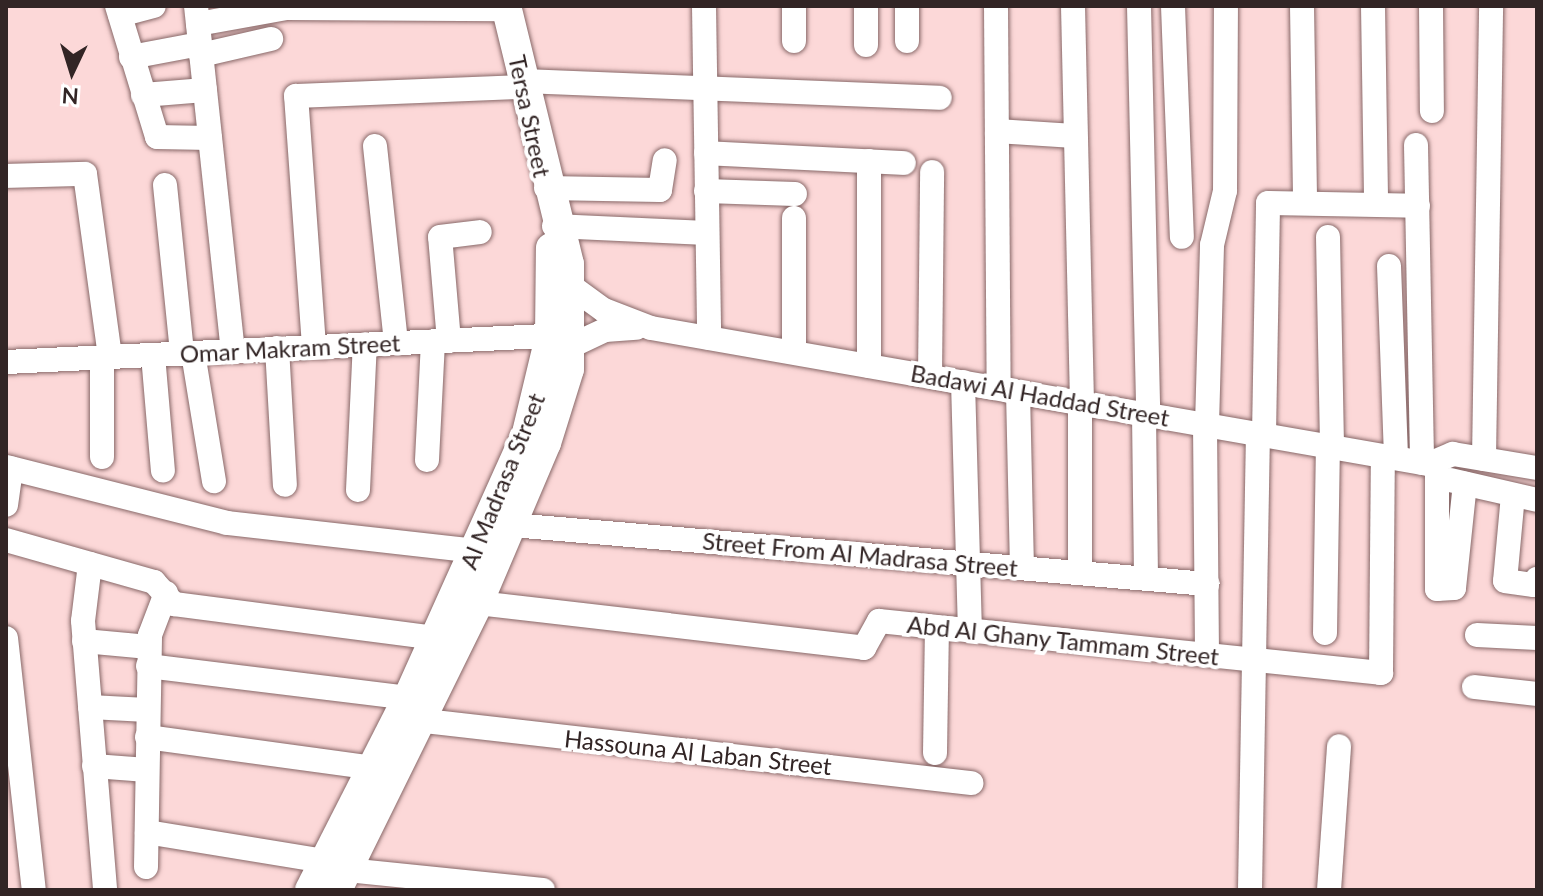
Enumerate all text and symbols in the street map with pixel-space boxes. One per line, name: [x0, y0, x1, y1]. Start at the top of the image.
north arrow: [32, 32, 112, 112]
street label: Tersa Street: [503, 52, 557, 180]
text: N: [61, 82, 80, 110]
street label: Omar Makram Street: [179, 328, 401, 368]
street label: Badawi Al Haddad Street: [908, 358, 1172, 432]
street label: Al Madrasa Street: [454, 389, 550, 573]
street label: Street From Al Madrasa Street: [701, 526, 1019, 582]
street label: Abd Al Ghany Tammam Street: [905, 609, 1221, 671]
street label: Hassouna Al Laban Street: [562, 724, 834, 780]

